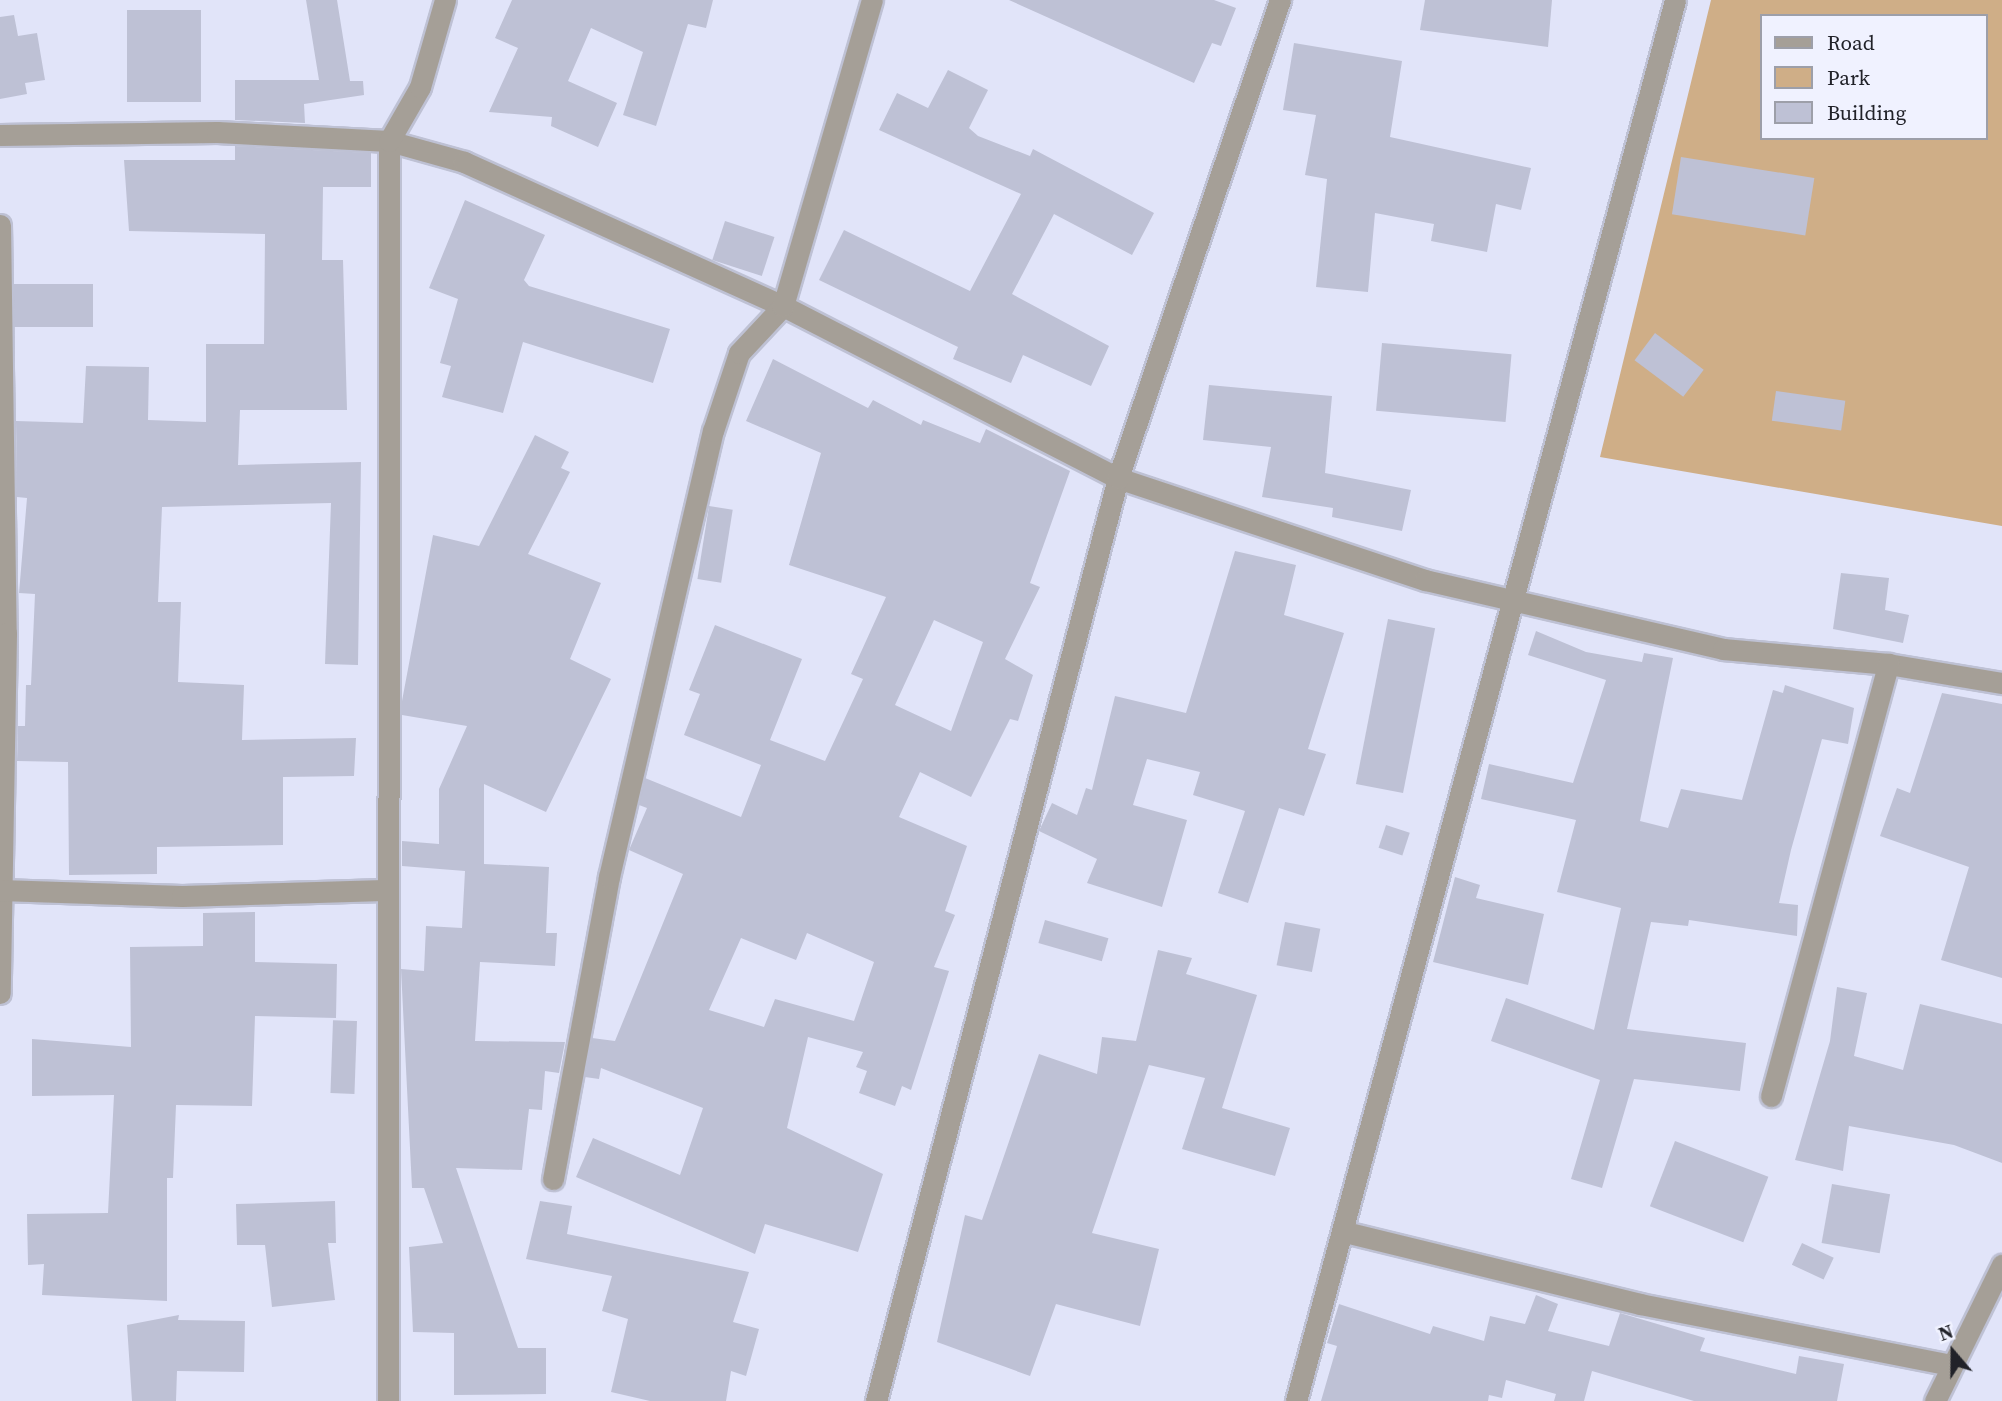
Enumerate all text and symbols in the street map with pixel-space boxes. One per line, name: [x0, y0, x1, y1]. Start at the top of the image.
legend: [1760, 14, 1988, 140]
text: Road: [1827, 28, 1875, 57]
text: Park: [1827, 63, 1870, 92]
text: Building: [1827, 98, 1906, 127]
north arrow: [1918, 1317, 1988, 1387]
text: N: [1935, 1318, 1957, 1347]

